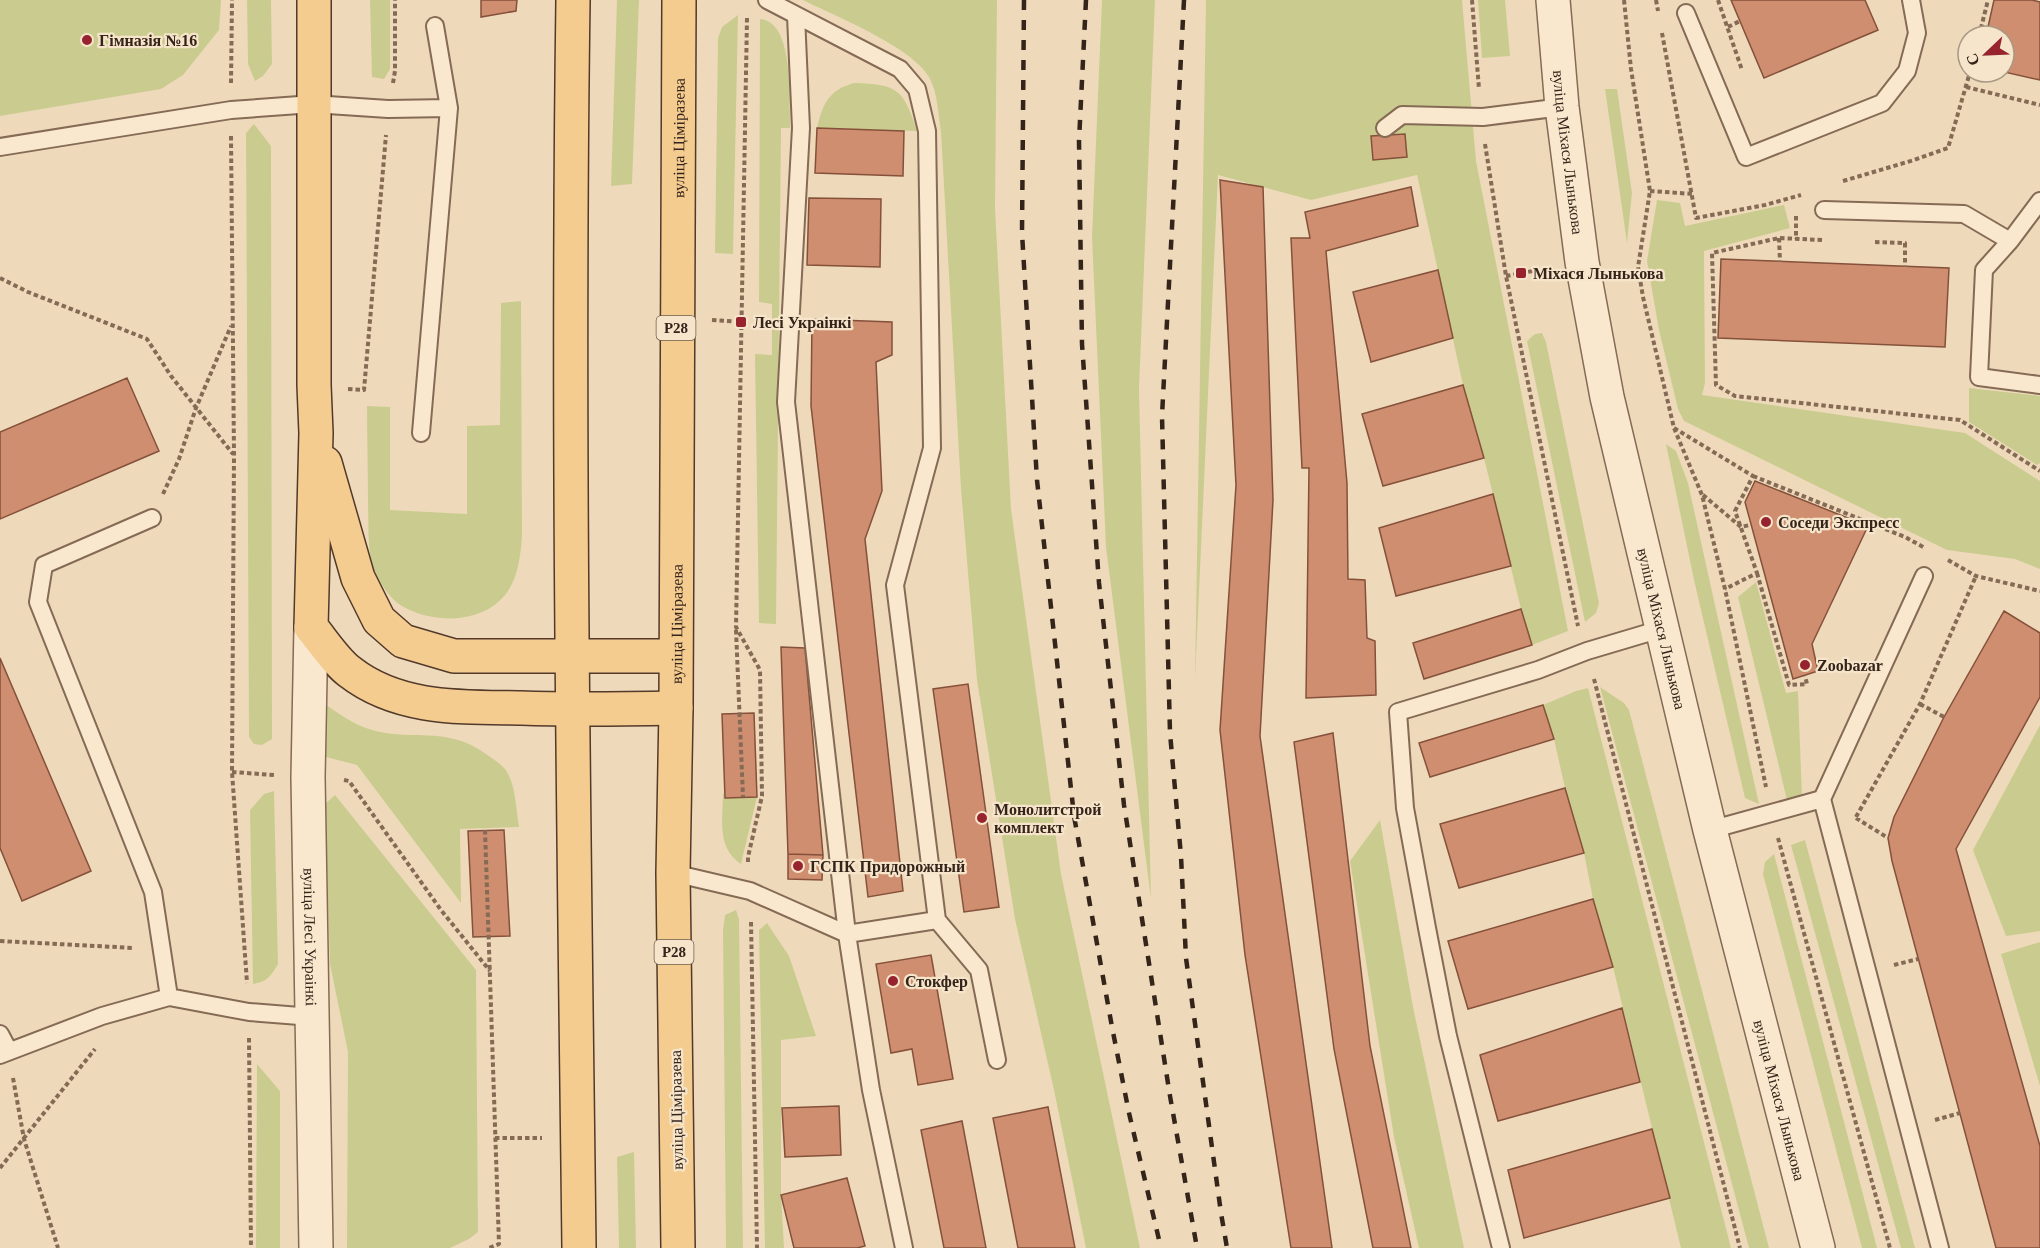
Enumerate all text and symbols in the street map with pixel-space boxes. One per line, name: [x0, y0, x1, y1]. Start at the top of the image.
north arrow: [1956, 24, 2016, 84]
place label: Гімназія №16: [99, 32, 197, 49]
marker: Гімназія №16: [80, 33, 94, 47]
text: С: [1963, 51, 1983, 68]
street label: вуліца Міхася Лынькова: [1550, 69, 1586, 235]
street label: вуліца Ціміразева: [670, 78, 689, 198]
place label: Міхася Лынькова: [1533, 265, 1663, 282]
marker: Міхася Лынькова: [1514, 266, 1528, 280]
place label: Лесі Украінкі: [753, 314, 852, 332]
marker: Лесі Украінкі: [734, 315, 748, 329]
road number: Р28: [656, 316, 696, 340]
place label: Соседи Экспресс: [1778, 514, 1899, 532]
marker: Соседи Экспресс: [1759, 515, 1773, 529]
street label: вуліца Міхася Лынькова: [1634, 546, 1689, 711]
street label: вуліца Ціміразева: [668, 564, 686, 684]
place label: Zoobazar: [1817, 657, 1883, 674]
marker: Zoobazar: [1798, 658, 1812, 672]
place label: Монолитстрой комплект: [994, 801, 1101, 836]
marker: Монолитстрой комплект: [975, 811, 989, 825]
place label: ГСПК Придорожный: [810, 858, 965, 876]
marker: ГСПК Придорожный: [791, 859, 805, 873]
street label: вуліца Лесі Украінкі: [300, 868, 320, 1007]
road number: Р28: [654, 940, 694, 964]
place label: Стокфер: [905, 973, 968, 991]
marker: Стокфер: [886, 974, 900, 988]
street label: вуліца Міхася Лынькова: [1750, 1018, 1808, 1182]
street label: вуліца Ціміразева: [667, 1050, 687, 1170]

